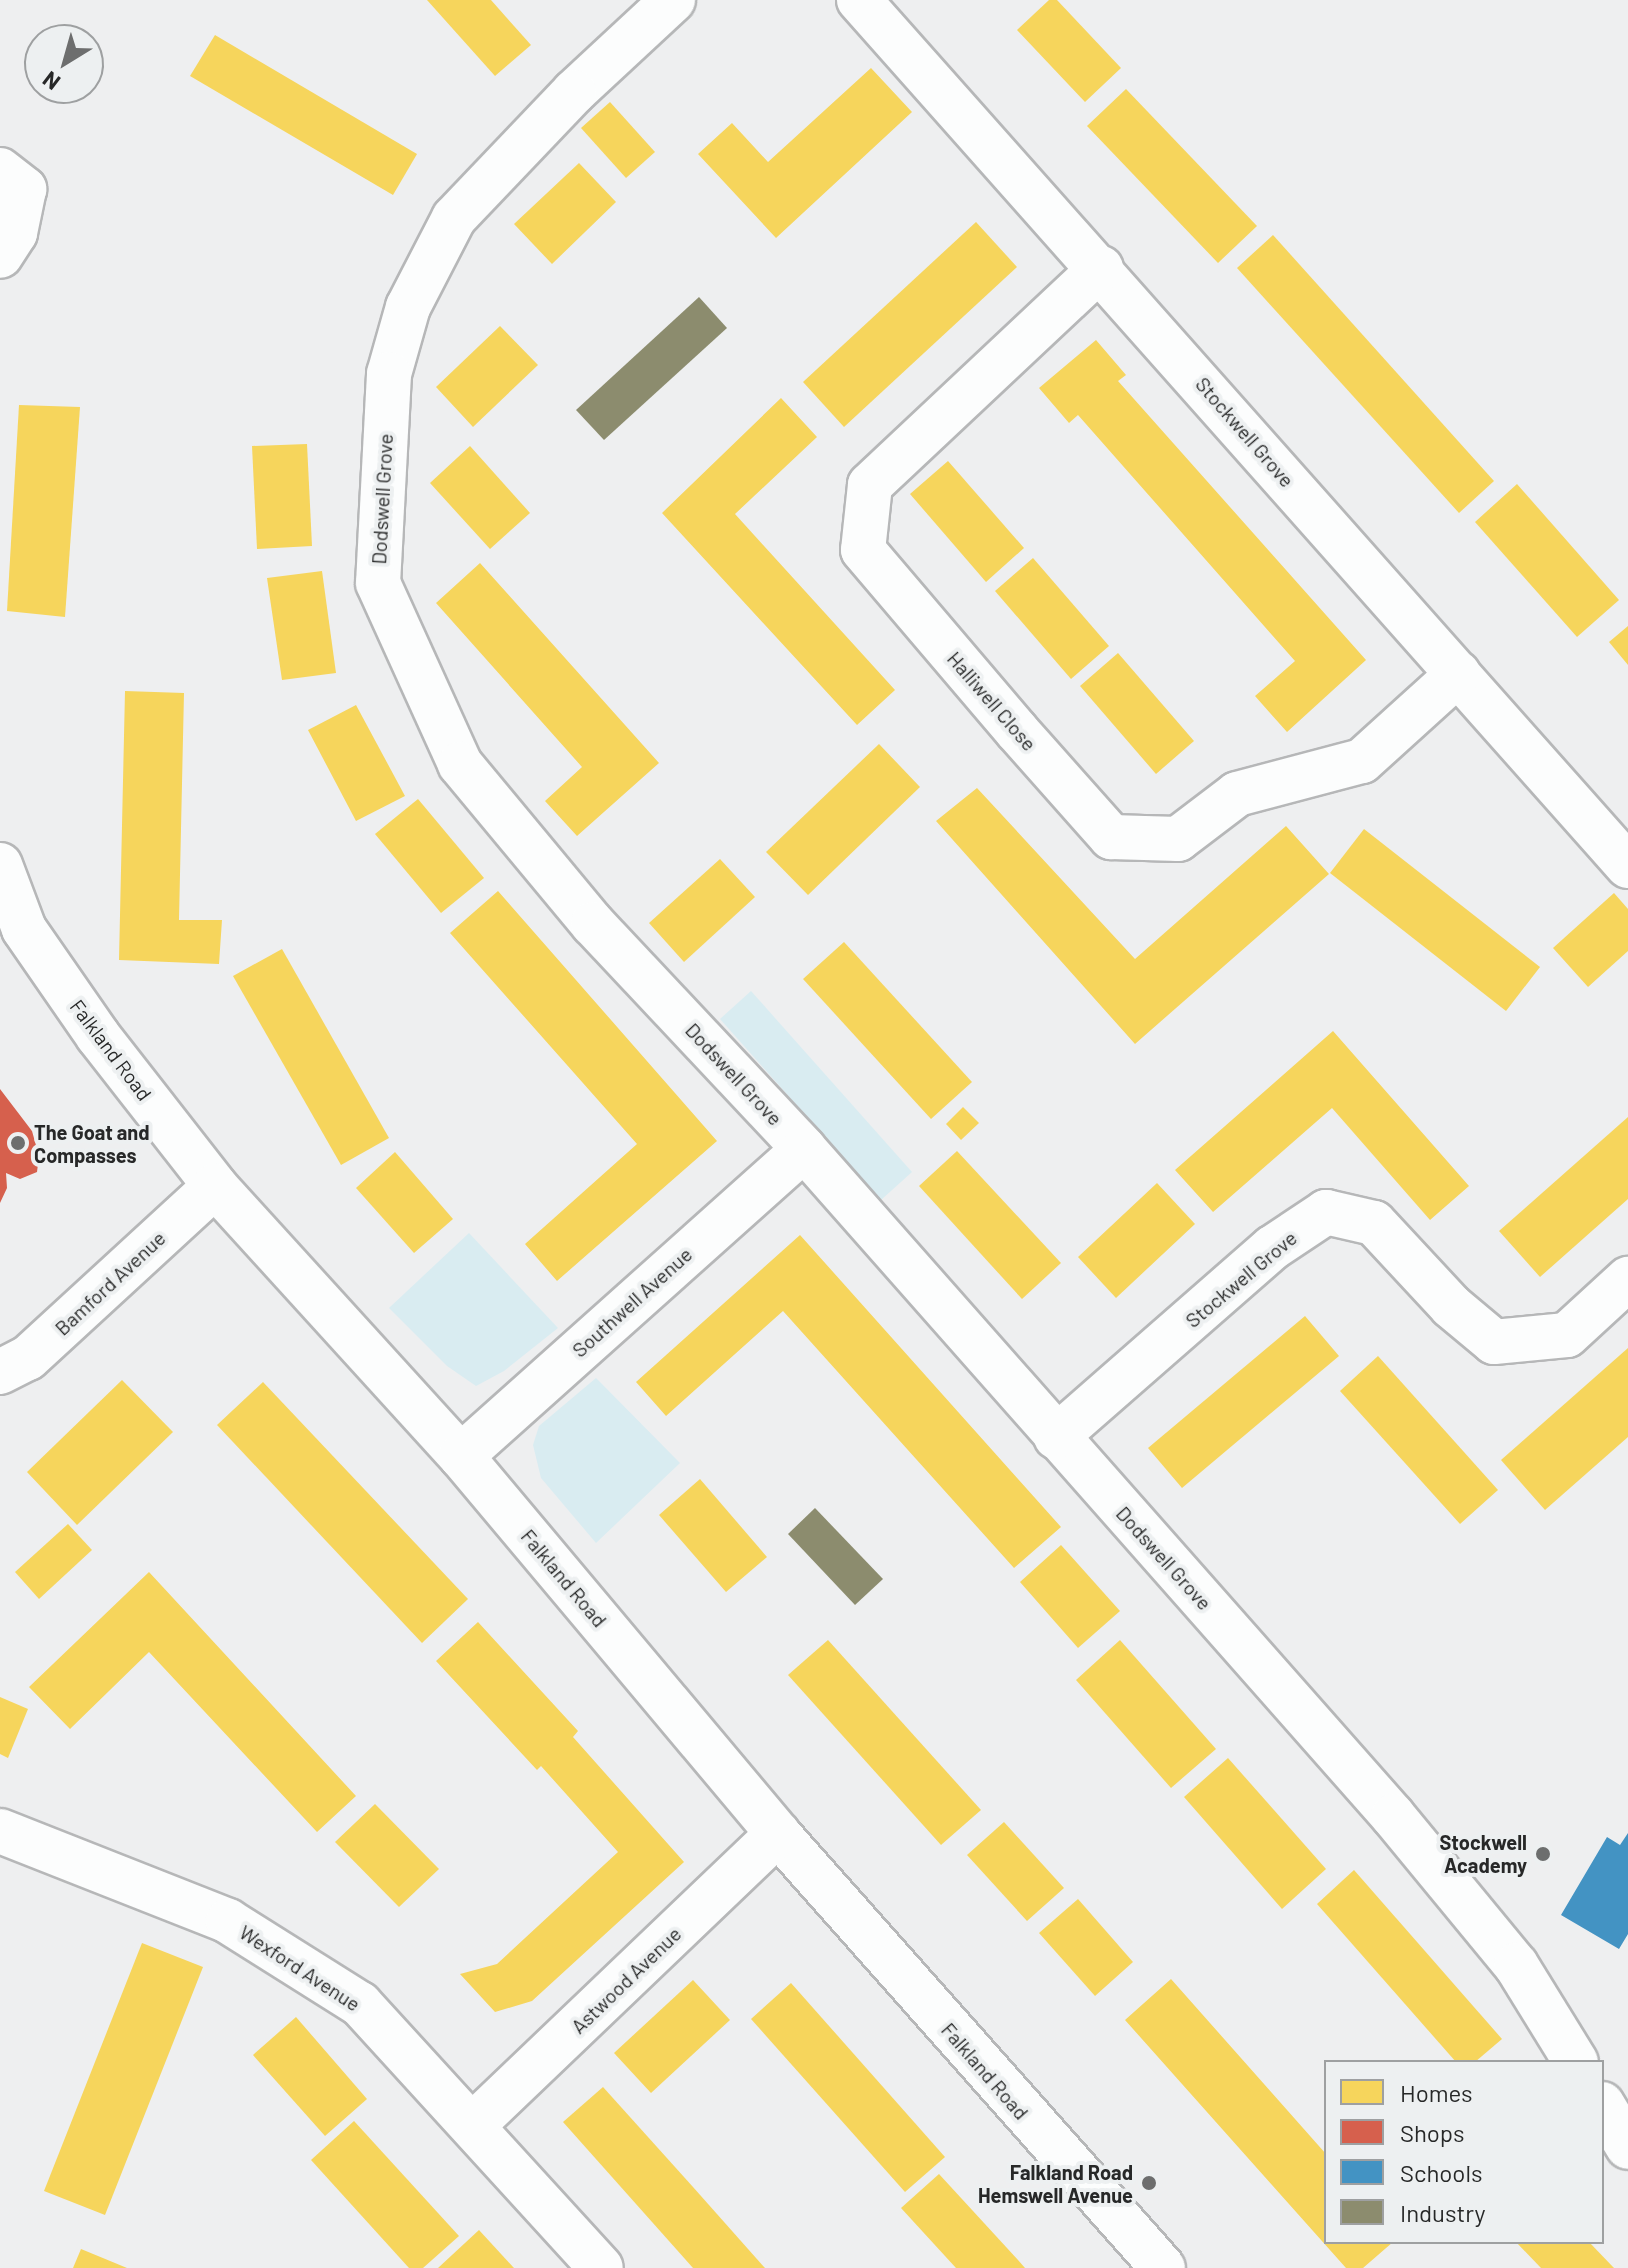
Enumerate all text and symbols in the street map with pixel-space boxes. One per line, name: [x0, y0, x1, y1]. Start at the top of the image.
north arrow: [24, 24, 104, 104]
text: N: [37, 67, 64, 96]
street label: Stockwell Grove: [1191, 372, 1299, 492]
street label: Dodswell Grove: [367, 433, 397, 565]
street label: Halliwell Close: [942, 647, 1042, 755]
street label: Falkland Road: [65, 995, 157, 1105]
street label: Dodswell Grove: [681, 1018, 787, 1130]
place label: The Goat and Compasses: [34, 1120, 150, 1167]
marker: The Goat and Compasses: [9, 1134, 27, 1152]
street label: Bamford Avenue: [50, 1226, 170, 1340]
street label: Stockwell Grove: [1181, 1226, 1301, 1332]
street label: Southwell Avenue: [567, 1242, 697, 1362]
street label: Dodswell Grove: [1111, 1501, 1217, 1615]
street label: Falkland Road: [516, 1524, 612, 1632]
place label: Stockwell Academy: [1439, 1830, 1527, 1877]
marker: Stockwell Academy: [1534, 1845, 1552, 1863]
street label: Wexford Avenue: [235, 1920, 365, 2016]
street label: Astwood Avenue: [566, 1922, 686, 2038]
street label: Falkland Road: [937, 2018, 1033, 2124]
legend: [1324, 2060, 1604, 2244]
text: Homes: [1400, 2078, 1473, 2107]
text: Shops: [1400, 2118, 1465, 2147]
text: Schools: [1400, 2158, 1483, 2187]
place label: Falkland Road Hemswell Avenue: [978, 2160, 1133, 2207]
marker: Falkland Road Hemswell Avenue: [1140, 2174, 1158, 2192]
text: Industry: [1400, 2198, 1486, 2227]

